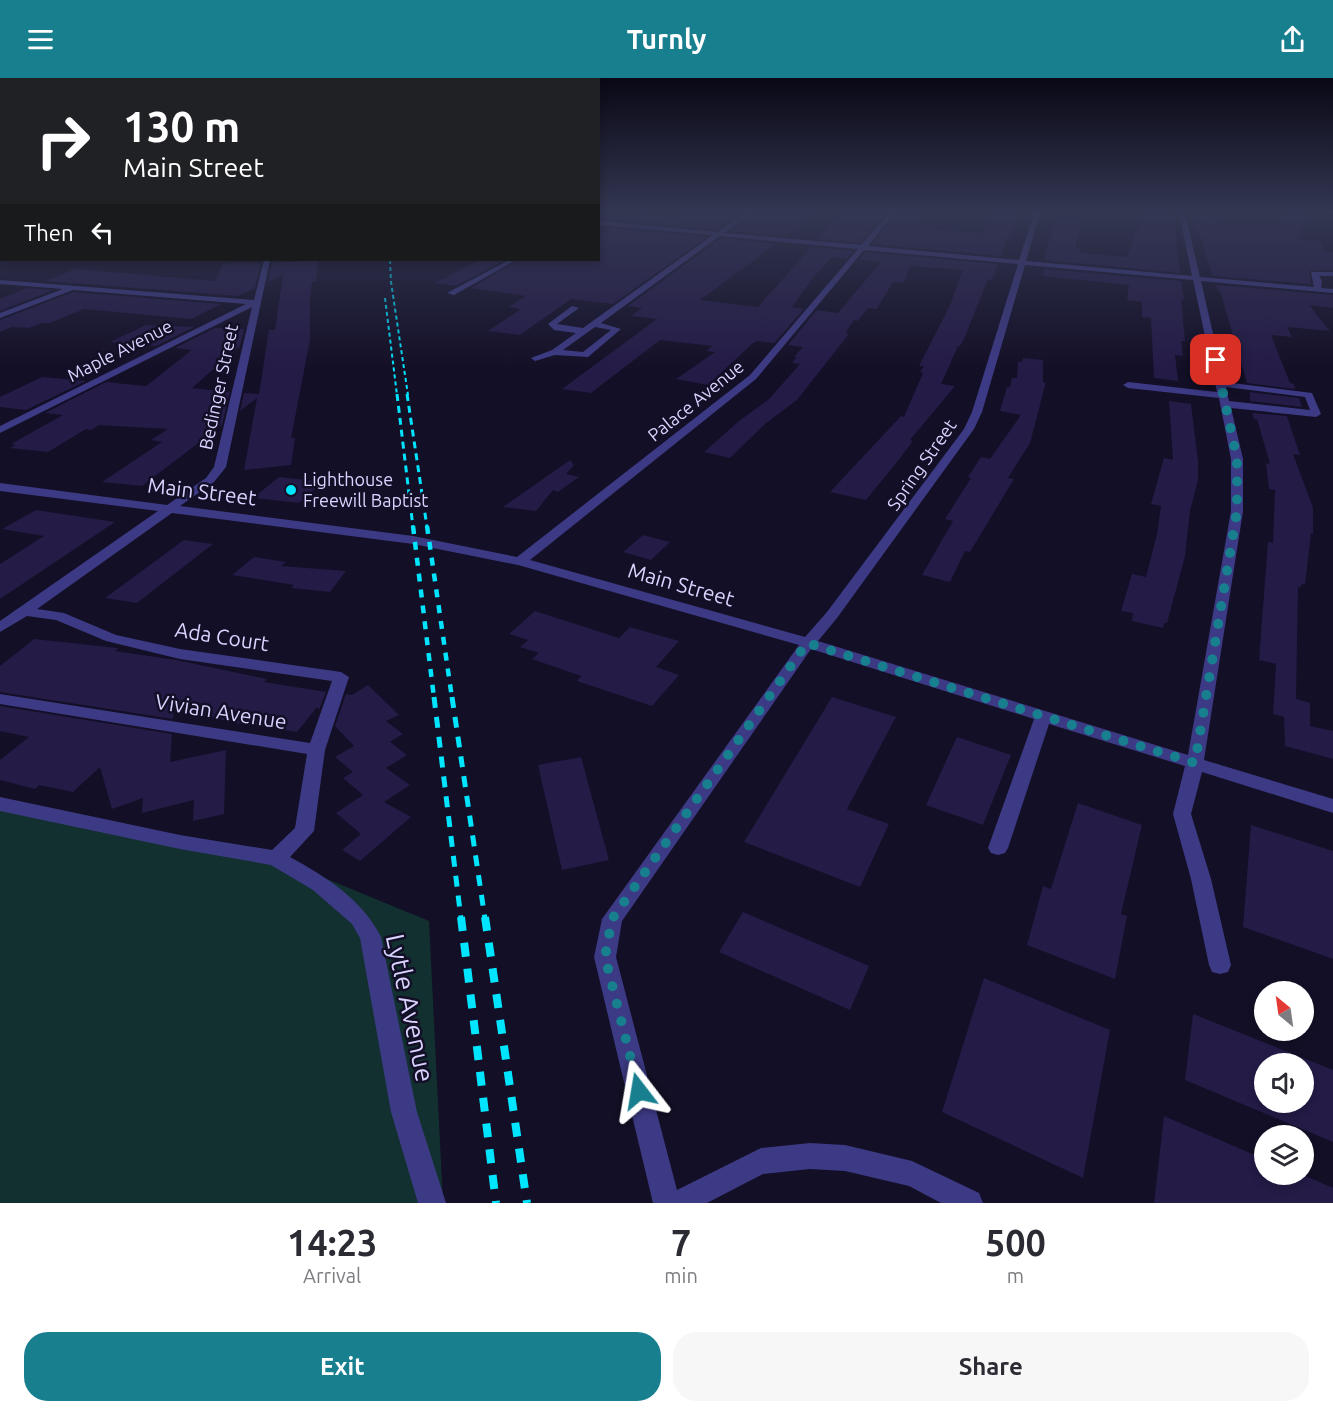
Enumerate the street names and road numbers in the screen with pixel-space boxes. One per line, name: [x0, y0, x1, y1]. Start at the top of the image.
street label: Maple Avenue: [64, 315, 175, 385]
street label: Bedinger Street: [195, 322, 241, 451]
street label: Palace Avenue: [644, 356, 747, 445]
street label: Spring Street: [883, 415, 960, 514]
street label: Main Street: [146, 472, 258, 510]
street label: Main Street: [625, 557, 737, 611]
street label: Ada Court: [173, 617, 271, 655]
street label: Vivian Avenue: [154, 689, 289, 733]
street label: Lytle Avenue: [381, 931, 440, 1084]

